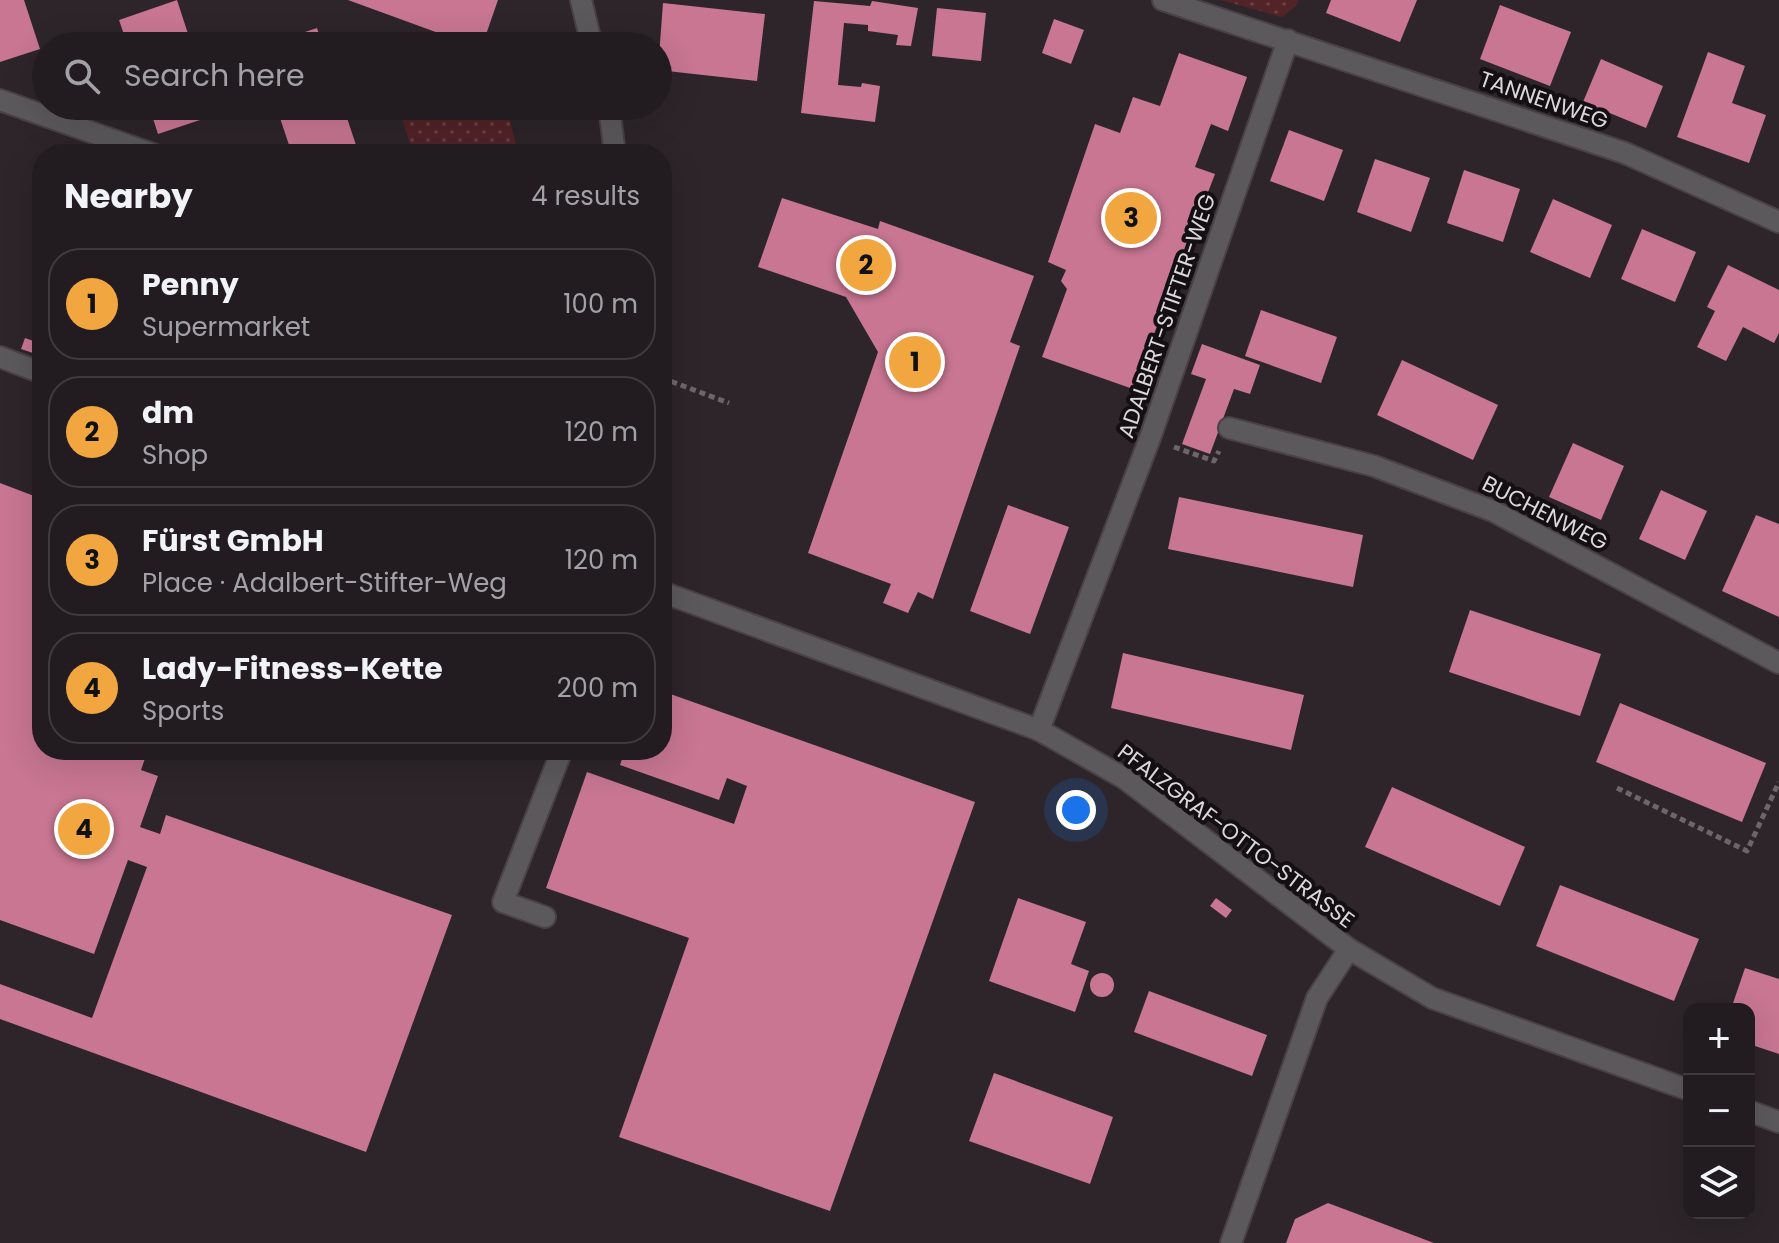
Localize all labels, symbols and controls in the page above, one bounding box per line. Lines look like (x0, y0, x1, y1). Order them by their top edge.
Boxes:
search box (32, 32, 672, 120)
icon: search (60, 54, 104, 98)
text: Search here (124, 54, 305, 97)
street label: TANNENWEG (1475, 63, 1613, 137)
text: Nearby (64, 172, 193, 220)
text: 4 results (531, 178, 640, 214)
pin: 3 (1105, 188, 1157, 248)
street label: ADALBERT-STIFTER-WEG (1111, 190, 1223, 442)
pin: 2 (840, 235, 892, 295)
text: Penny (142, 263, 239, 306)
text: 1 (87, 286, 97, 322)
text: 100 m (563, 286, 638, 322)
text: Supermarket (142, 309, 310, 345)
pin: 1 (889, 332, 941, 392)
text: dm (142, 391, 194, 434)
text: 2 (85, 414, 99, 450)
text: 120 m (565, 414, 638, 450)
text: Shop (142, 437, 208, 473)
street label: BUCHENWEG (1477, 468, 1613, 558)
text: Fürst GmbH (142, 519, 324, 562)
text: 3 (84, 542, 100, 578)
text: 120 m (565, 542, 638, 578)
text: Place · Adalbert-Stifter-Weg (142, 565, 507, 601)
text: Lady-Fitness-Kette (142, 647, 443, 690)
text: 4 (83, 670, 101, 706)
text: 200 m (557, 670, 638, 706)
text: Sports (142, 693, 224, 729)
street label: PFALZGRAF-OTTO-STRASSE (1111, 737, 1361, 935)
your location (1056, 790, 1096, 830)
pin: 4 (58, 799, 110, 859)
map controls (1683, 1003, 1755, 1219)
button: + (1683, 1003, 1755, 1075)
button: − (1683, 1075, 1755, 1147)
button: layers (1683, 1147, 1755, 1219)

